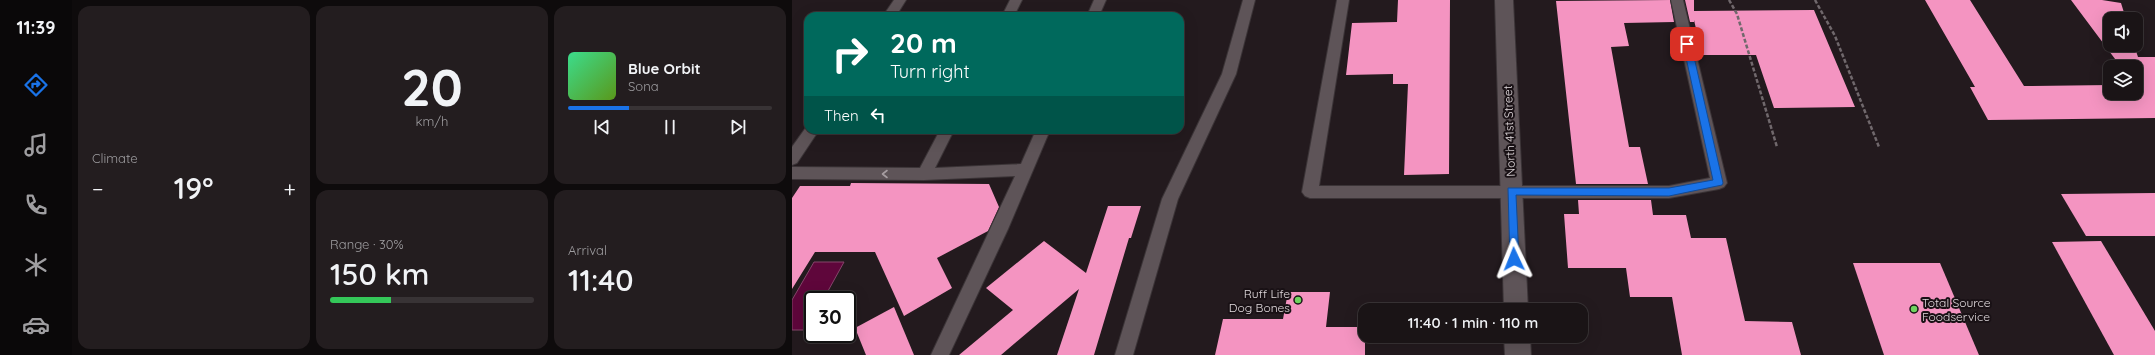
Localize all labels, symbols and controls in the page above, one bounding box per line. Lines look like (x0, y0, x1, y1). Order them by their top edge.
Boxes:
map controls (2103, 12, 2143, 100)
button: sound (2103, 12, 2143, 52)
text: 11:39 (17, 16, 55, 39)
text: 20 m (890, 25, 957, 60)
pin (1670, 27, 1704, 61)
icon: right (824, 28, 876, 80)
icon: arrive (1676, 33, 1698, 55)
text: 20 (401, 54, 463, 119)
text: Blue Orbit (628, 59, 701, 78)
text: Turn right (890, 60, 970, 83)
button: layers (2103, 60, 2143, 100)
icon: directions (22, 71, 50, 99)
text: Sona (628, 78, 659, 94)
street label: North 41st Street (1500, 85, 1518, 177)
icon: left (867, 104, 889, 126)
text: Then (824, 106, 859, 125)
text: km/h (416, 113, 448, 129)
icon: previous (591, 116, 613, 138)
icon: pause (659, 116, 681, 138)
icon: next (727, 116, 749, 138)
icon: music (22, 131, 50, 159)
text: Climate (92, 150, 138, 166)
text: 19° (174, 169, 213, 207)
one-way arrow (882, 170, 888, 178)
text: − (92, 175, 103, 203)
text: + (284, 175, 296, 203)
icon: phone (22, 191, 50, 219)
text: Range · 30% (330, 236, 404, 252)
position arrow (1493, 238, 1535, 280)
text: Arrival (568, 242, 607, 258)
icon: climate (22, 251, 50, 279)
text: 150 km (330, 255, 429, 293)
text: 11:40 (568, 261, 634, 299)
place label: Ruff Life Dog Bones (1229, 286, 1290, 315)
speed limit sign: 30 (804, 291, 856, 343)
marker: Ruff Life Dog Bones (1293, 295, 1303, 305)
place label: Total Source Foodservice (1922, 295, 1991, 324)
marker: Total Source Foodservice (1909, 304, 1919, 314)
icon: car (22, 311, 50, 339)
text: 11:40 · 1 min · 110 m (1408, 313, 1538, 332)

